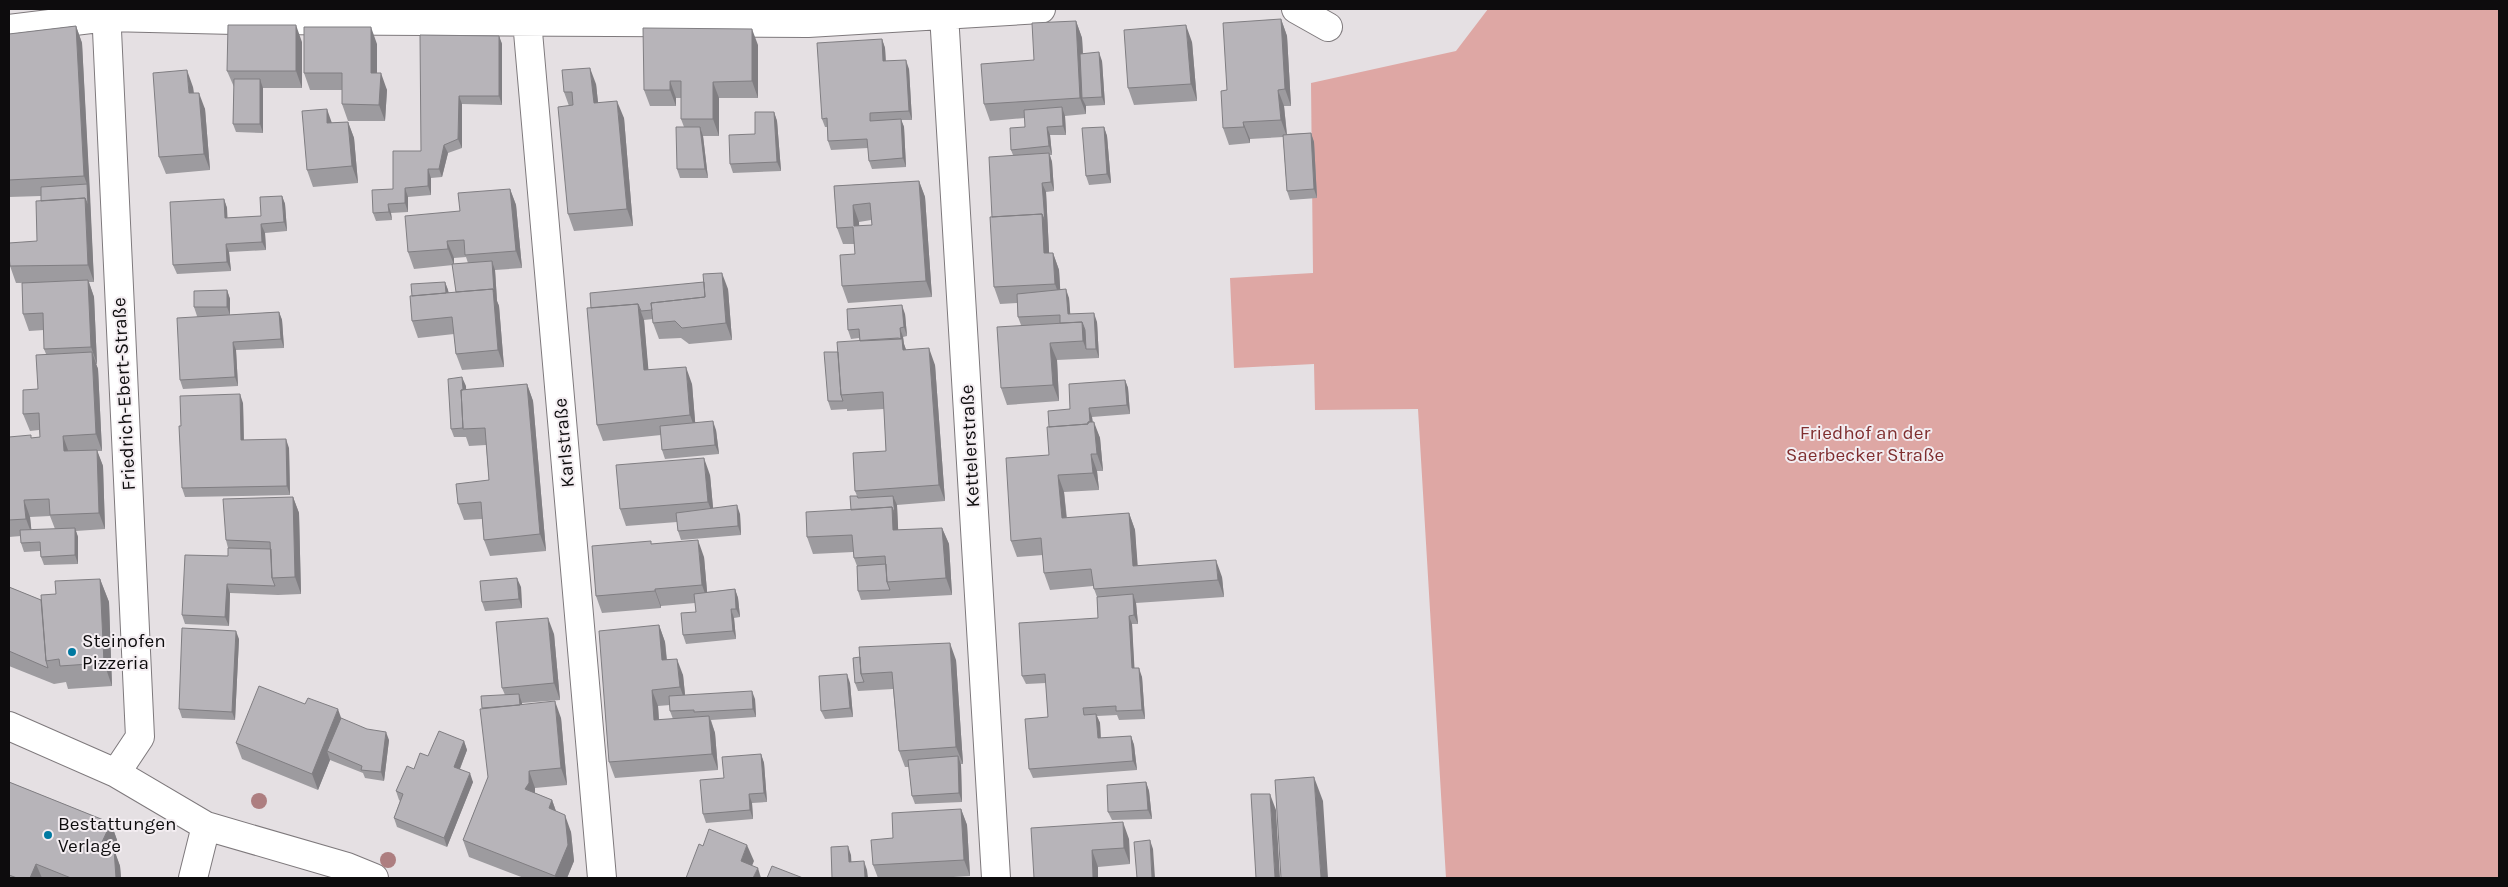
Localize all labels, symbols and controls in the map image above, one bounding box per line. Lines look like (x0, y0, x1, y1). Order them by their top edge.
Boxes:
street label: Friedrich-Ebert-Straße (108, 297, 140, 491)
street label: Kettelerstraße (956, 384, 984, 508)
street label: Karlstraße (549, 397, 579, 489)
park label: Friedhof an der Saerbecker Straße (1786, 422, 1944, 466)
place label: Steinofen Pizzeria (82, 630, 166, 674)
marker: Steinofen Pizzeria (66, 646, 78, 658)
place label: Bestattungen Verlage (58, 813, 176, 857)
marker: Bestattungen Verlage (42, 829, 54, 841)

